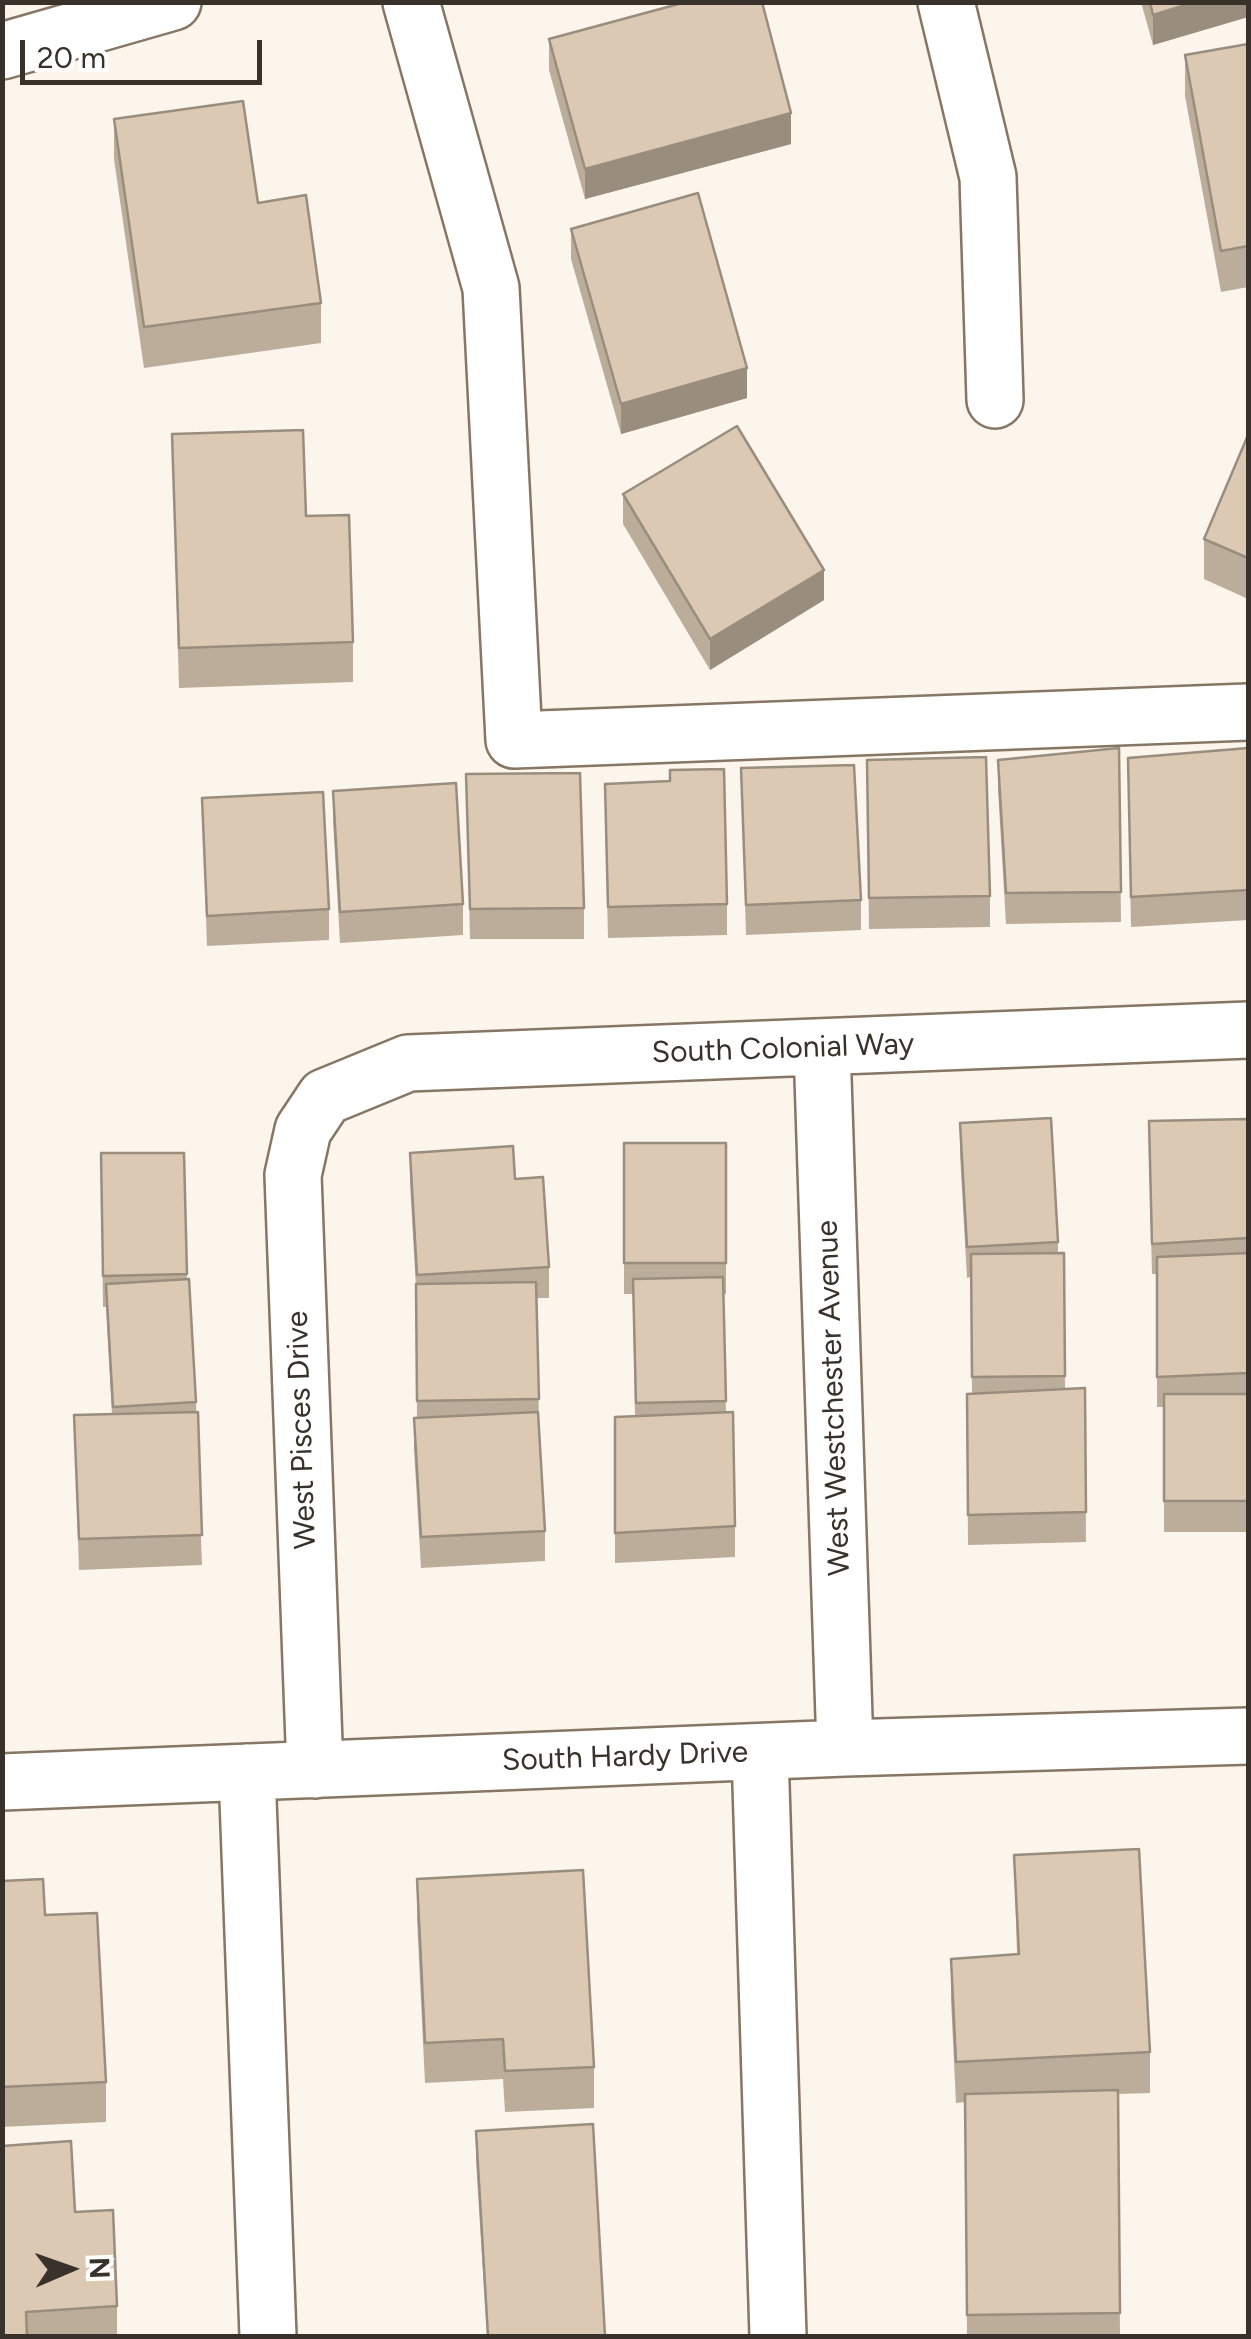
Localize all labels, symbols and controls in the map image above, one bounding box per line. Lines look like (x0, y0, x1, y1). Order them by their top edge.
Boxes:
scale bar (25, 20, 268, 82)
text: 20 m (37, 39, 106, 76)
street label: South Colonial Way (651, 1026, 915, 1072)
street label: West Westchester Avenue (810, 1220, 858, 1576)
street label: West Pisces Drive (280, 1310, 324, 1550)
street label: South Hardy Drive (501, 1735, 749, 1779)
north arrow (20, 2219, 120, 2319)
text: N (83, 2257, 117, 2279)

